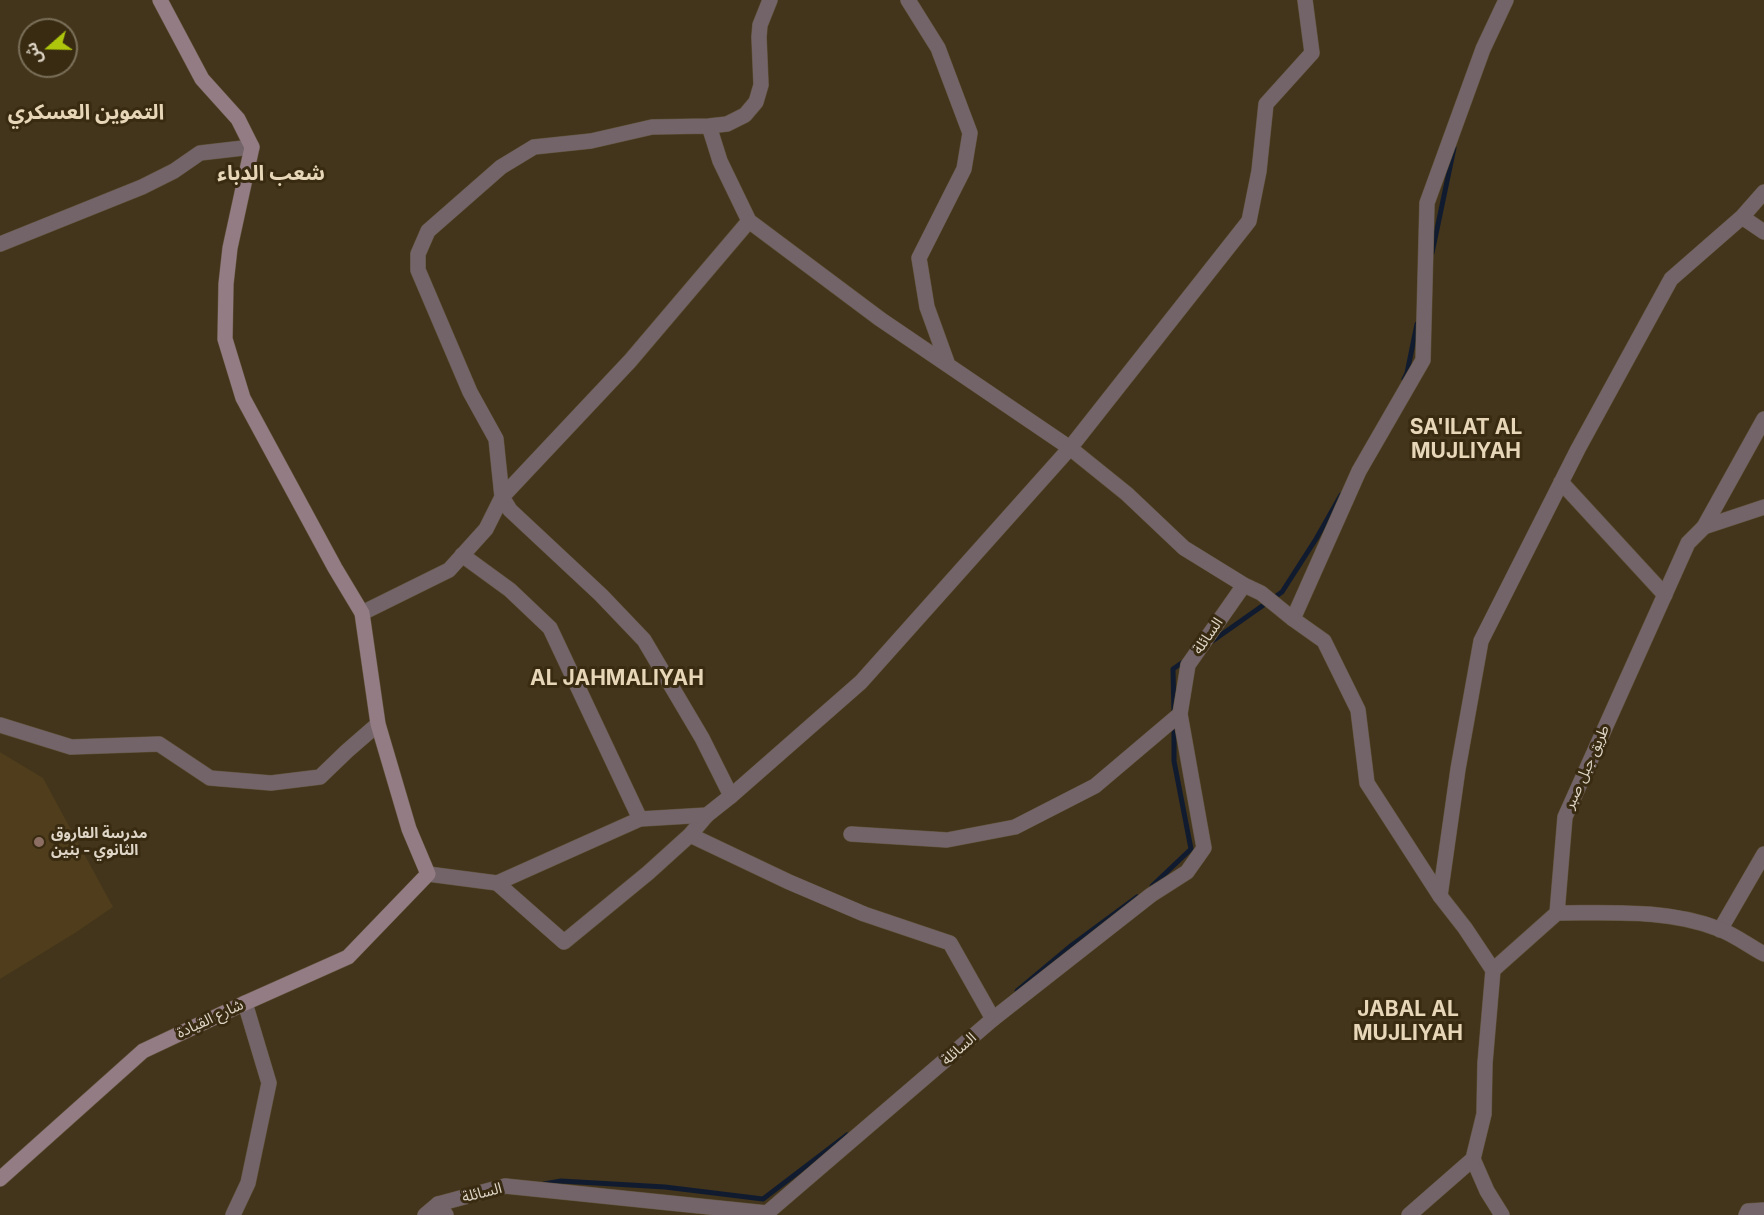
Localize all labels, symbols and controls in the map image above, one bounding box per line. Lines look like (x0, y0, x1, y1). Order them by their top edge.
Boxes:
north arrow (18, 18, 78, 78)
text: ش (20, 40, 46, 67)
district label: التموين العسكري (8, 100, 164, 126)
district label: شعب الدباء (217, 161, 325, 187)
district label: SA'ILAT AL MUJLIYAH (1402, 415, 1530, 465)
street label: السائلة (1189, 614, 1227, 658)
district label: AL JAHMALIYAH (520, 666, 714, 692)
street label: طريق جبل صبر (1560, 722, 1614, 812)
place label: مدرسة الفاروق الثانوي - بنين (51, 824, 147, 859)
marker: مدرسة الفاروق الثانوي - بنين (32, 835, 46, 849)
street label: شارع القيادة (174, 996, 246, 1042)
district label: JABAL AL MUJLIYAH (1347, 997, 1469, 1047)
street label: السائلة (938, 1029, 980, 1069)
street label: السائلة (460, 1179, 504, 1207)

